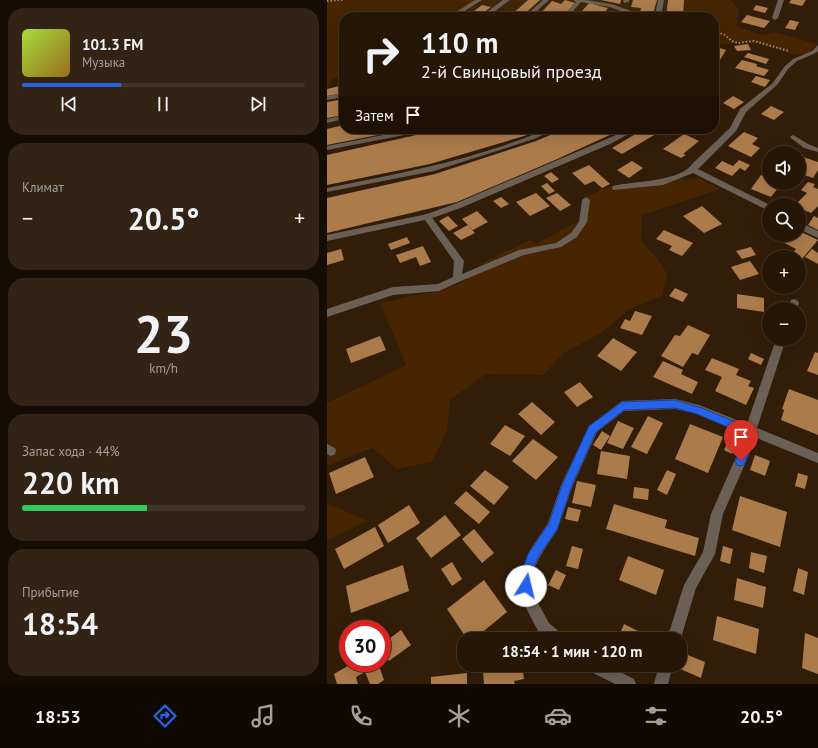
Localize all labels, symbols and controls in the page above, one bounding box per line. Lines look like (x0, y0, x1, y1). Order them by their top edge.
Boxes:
text: 110 m (421, 24, 498, 61)
icon: right (355, 28, 407, 80)
text: 101.3 FM (82, 35, 143, 54)
text: Музыка (82, 54, 125, 71)
text: 2-й Свинцовый проезд (421, 60, 602, 83)
icon: previous (58, 93, 80, 115)
icon: pause (152, 93, 174, 115)
icon: next (247, 93, 269, 115)
icon: arrive (402, 104, 424, 126)
text: Затем (355, 106, 394, 125)
map controls (762, 146, 806, 346)
button: sound (762, 146, 806, 190)
text: Климат (22, 179, 64, 196)
button: search (762, 198, 806, 242)
text: 20.5° (128, 199, 199, 238)
text: − (22, 204, 33, 232)
text: + (294, 204, 305, 232)
button: + (762, 250, 806, 294)
text: 23 (134, 300, 193, 367)
button: − (762, 302, 806, 346)
text: km/h (149, 360, 178, 377)
pin (724, 420, 758, 461)
icon: arrive (730, 426, 752, 448)
text: Запас хода · 44% (22, 443, 120, 460)
text: 220 km (22, 463, 120, 502)
position arrow (505, 565, 547, 607)
text: Прибытие (22, 584, 79, 601)
text: 18:54 (22, 604, 98, 643)
speed limit sign: 30 (339, 620, 391, 672)
text: 18:54 · 1 мин · 120 m (502, 642, 642, 661)
icon: directions (151, 702, 179, 730)
icon: music (249, 702, 277, 730)
icon: phone (347, 702, 375, 730)
icon: climate (445, 702, 473, 730)
icon: car (544, 702, 572, 730)
icon: filters (642, 702, 670, 730)
text: 18:53 (35, 705, 81, 728)
text: 20.5° (740, 705, 783, 728)

